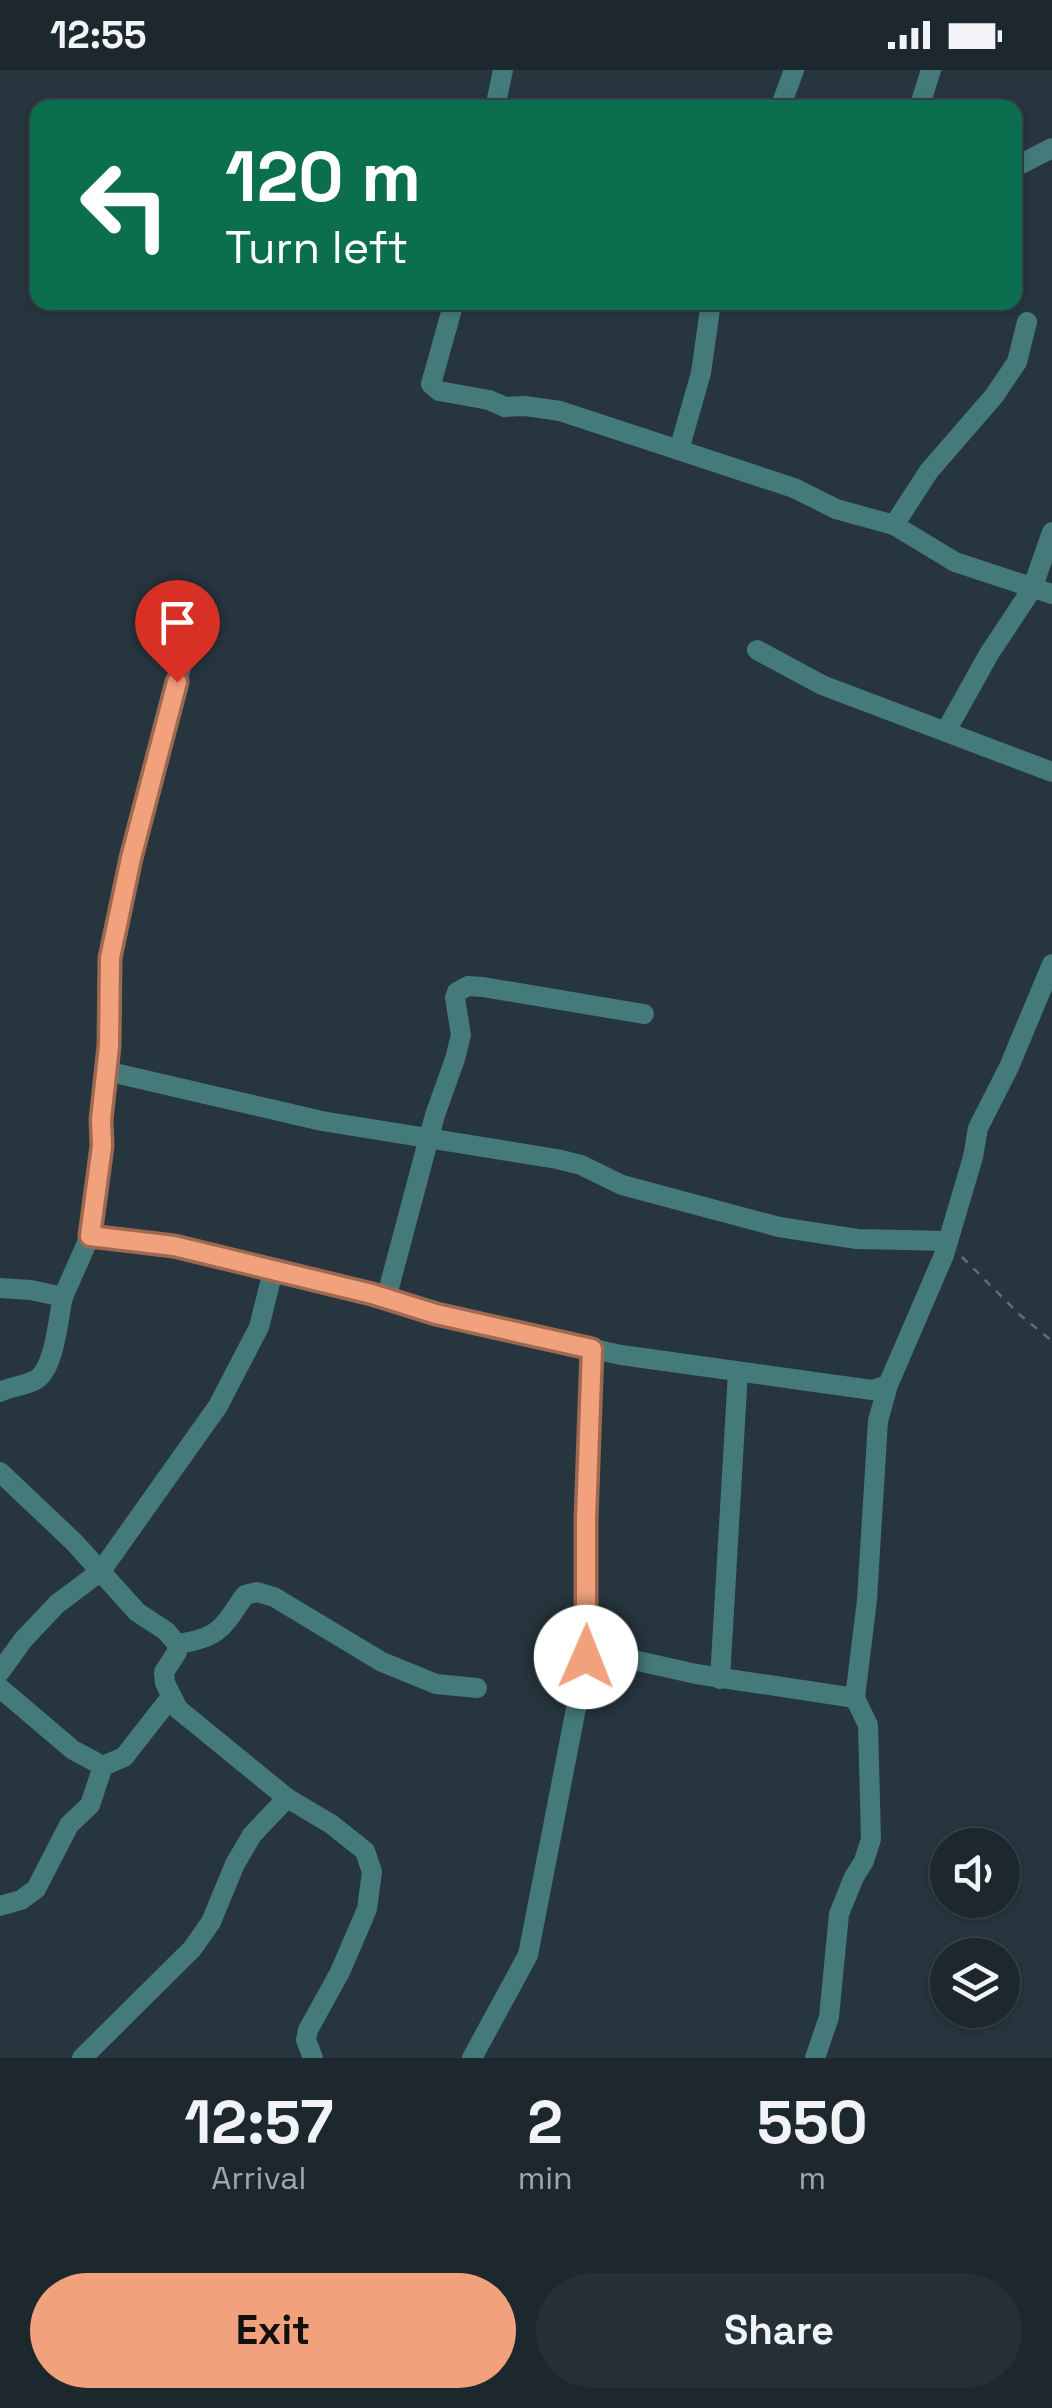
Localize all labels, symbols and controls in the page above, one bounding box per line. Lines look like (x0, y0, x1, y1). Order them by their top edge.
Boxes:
text: 12:55 (50, 11, 147, 59)
text: 120 m (225, 132, 421, 221)
icon: left (60, 140, 190, 270)
text: Turn left (225, 219, 408, 276)
pin (135, 580, 220, 683)
icon: arrive (150, 595, 205, 650)
position arrow (534, 1605, 638, 1709)
map controls (930, 1828, 1020, 2028)
button: sound (930, 1828, 1020, 1918)
button: layers (930, 1938, 1020, 2028)
text: 12:57 (184, 2084, 333, 2161)
text: 2 (527, 2084, 563, 2161)
text: 550 (757, 2084, 868, 2161)
text: Arrival (211, 2158, 306, 2198)
text: min (518, 2158, 573, 2198)
text: m (799, 2158, 826, 2198)
button: Exit (30, 2273, 516, 2388)
button: Share (536, 2273, 1022, 2388)

